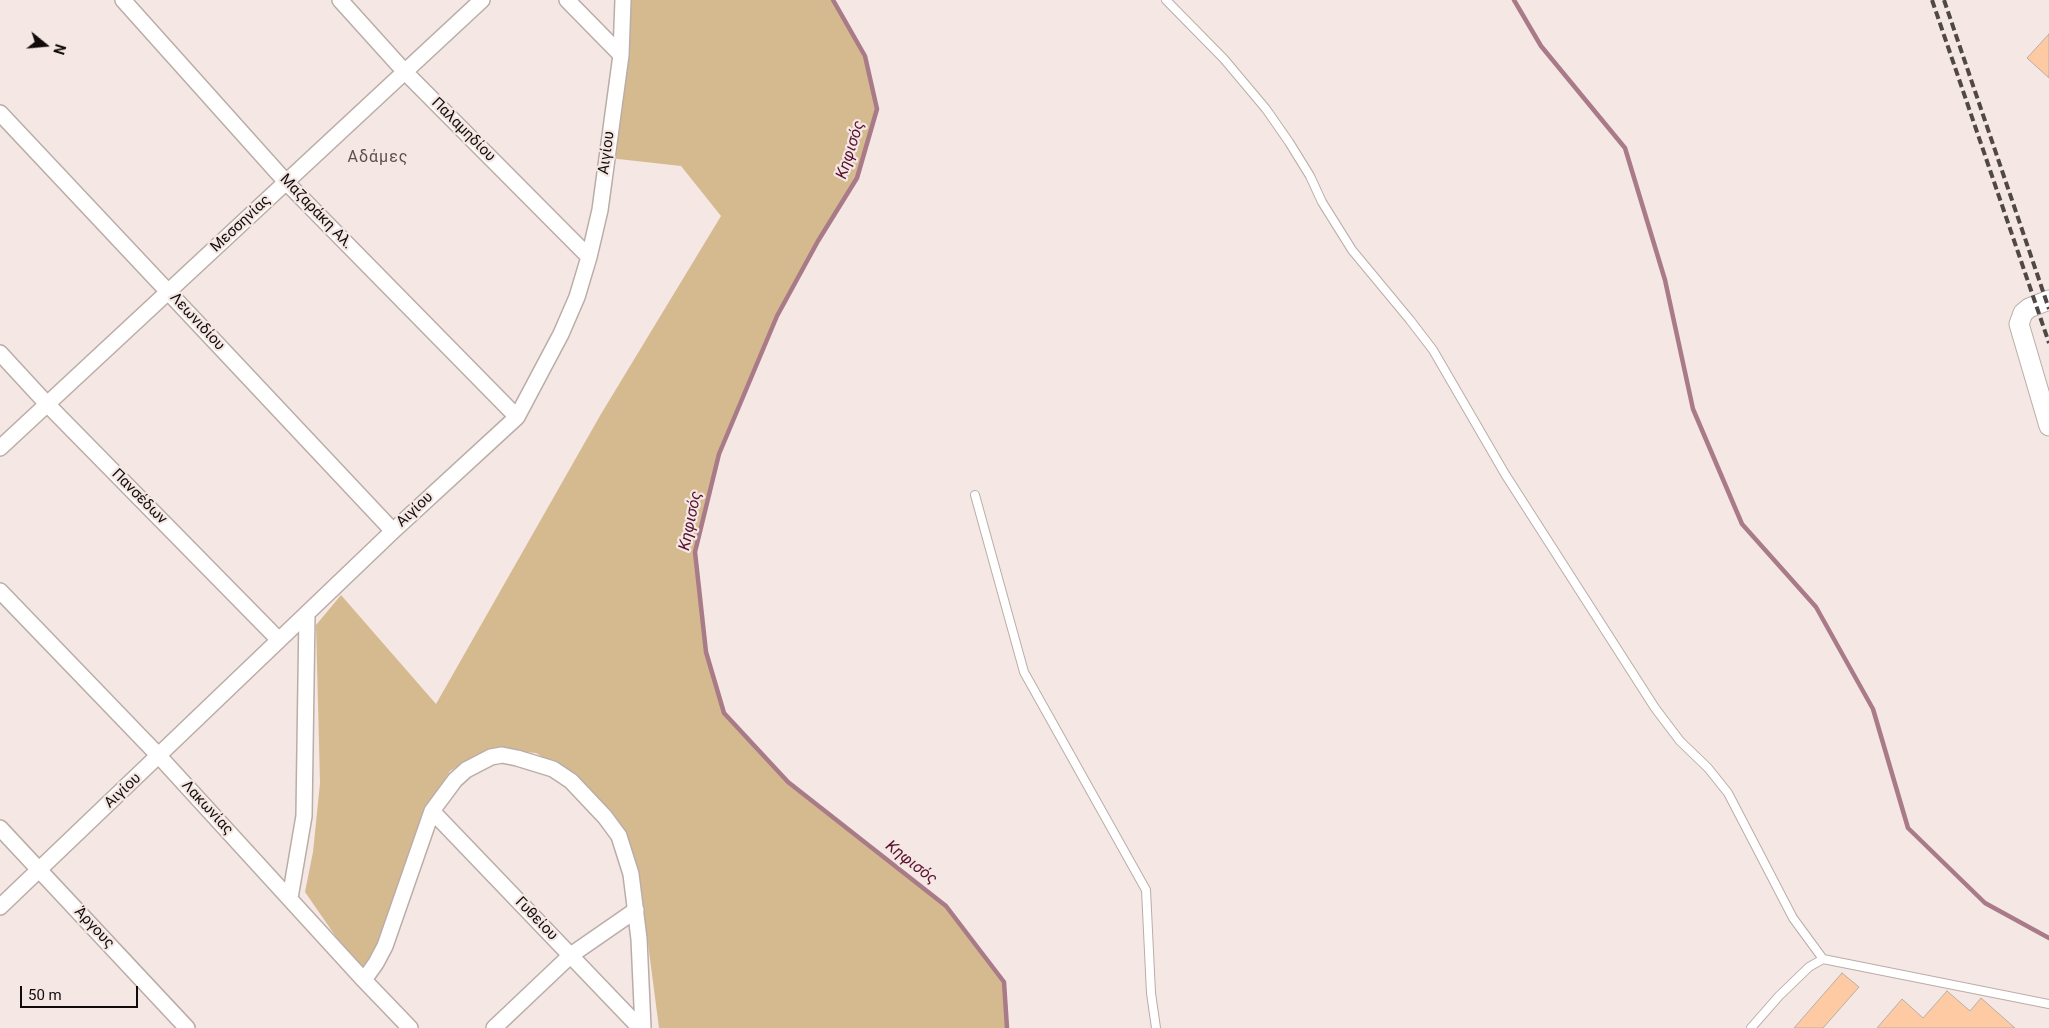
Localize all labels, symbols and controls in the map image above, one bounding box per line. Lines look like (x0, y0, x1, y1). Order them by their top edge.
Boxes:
north arrow (20, 20, 70, 70)
text: N (50, 42, 68, 56)
street label: Παλαμηδίου (427, 94, 499, 166)
water label: Κηφισός (833, 118, 869, 182)
street label: Αιγίου (595, 130, 619, 176)
district label: Αδάμες (347, 148, 409, 168)
street label: Μαζαράκη Αλ. (276, 171, 356, 253)
street label: Μεσσηνίας (207, 192, 275, 256)
street label: Λεωνιδίου (166, 289, 228, 355)
street label: Πανσέδων (108, 466, 170, 528)
street label: Αιγίου (393, 489, 437, 531)
water label: Κηφισός (675, 490, 707, 552)
street label: Αιγίου (101, 770, 145, 812)
street label: Λακωνίας (177, 777, 237, 839)
water label: Κηφισός (881, 837, 941, 889)
street label: Γυθείου (511, 894, 561, 944)
street label: Άργους (70, 903, 118, 953)
scale bar (22, 976, 140, 1008)
text: 50 m (28, 986, 62, 1004)

